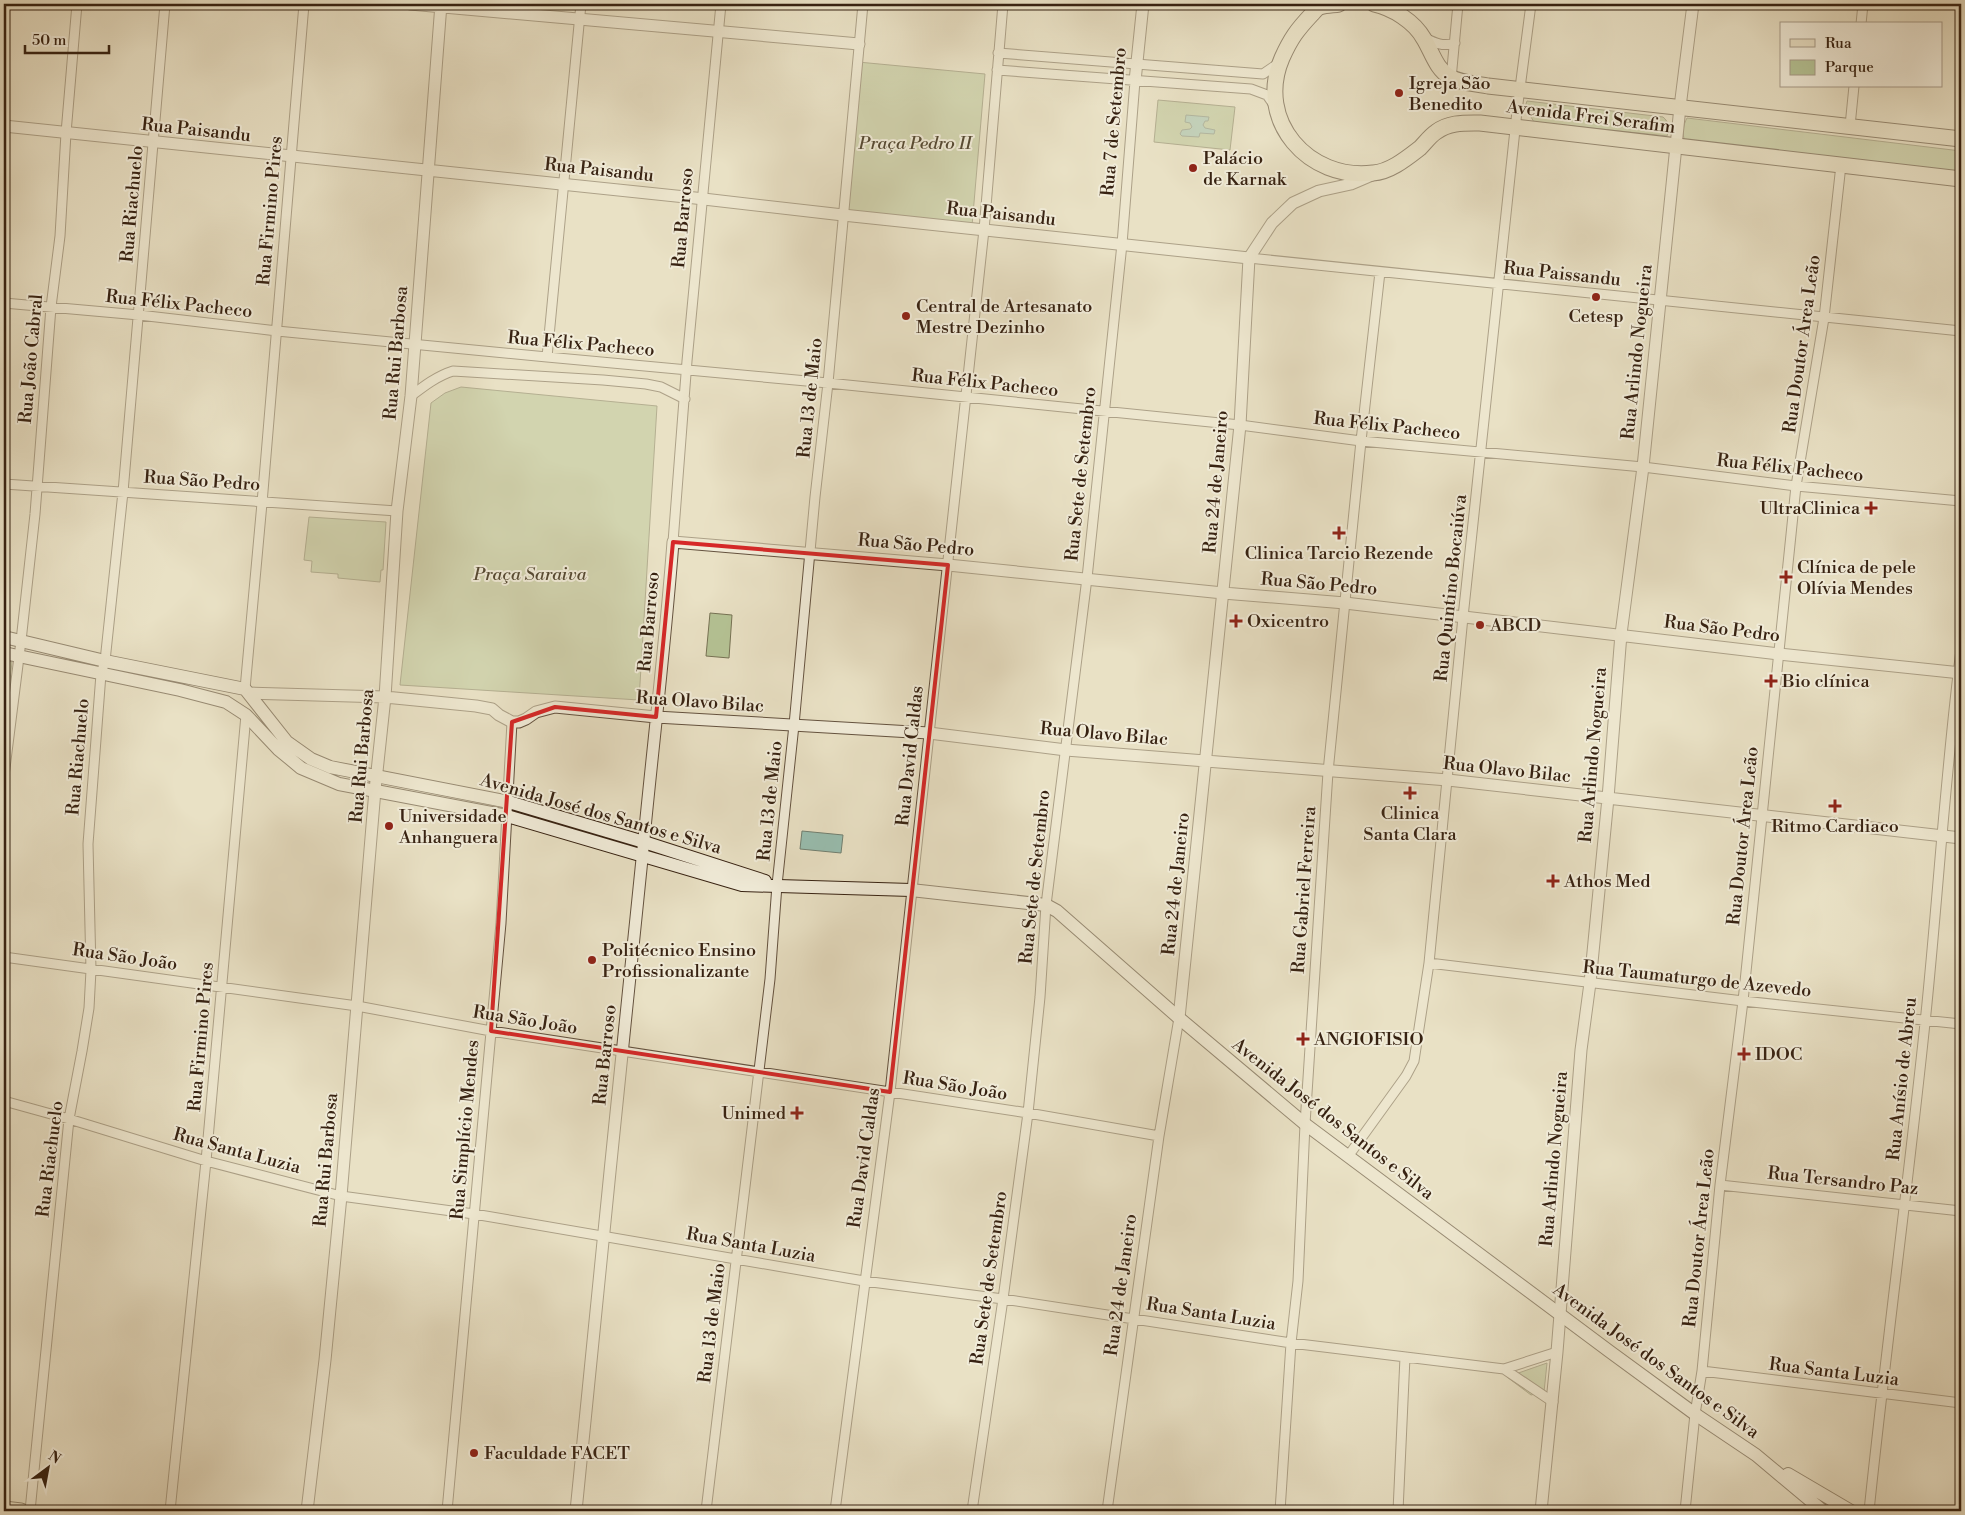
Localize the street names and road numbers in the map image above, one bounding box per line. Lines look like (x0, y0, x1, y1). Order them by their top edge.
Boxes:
street label: Rua 7 de Setembro (1096, 46, 1132, 198)
street label: Avenida Frei Serafim (1504, 95, 1677, 139)
street label: Rua Paisandu (140, 113, 253, 147)
street label: Rua Firmino Pires (252, 135, 288, 287)
street label: Rua Riachuelo (115, 144, 149, 264)
street label: Rua Paisandu (543, 153, 656, 187)
street label: Rua Barroso (667, 167, 699, 269)
street label: Rua Paisandu (945, 197, 1058, 231)
street label: Rua Doutor Área Leão (1778, 253, 1826, 435)
street label: Rua Paissandu (1502, 256, 1623, 292)
street label: Rua Arlindo Nogueira (1616, 262, 1658, 441)
street label: Rua Rui Barbosa (379, 284, 413, 421)
street label: Rua Félix Pacheco (104, 285, 254, 323)
street label: Rua João Cabral (14, 293, 48, 425)
street label: Rua Félix Pacheco (506, 326, 656, 362)
street label: Rua 13 de Maio (792, 337, 828, 459)
street label: Rua Félix Pacheco (910, 364, 1060, 402)
street label: Rua Sete de Setembro (1060, 386, 1102, 562)
street label: Rua Félix Pacheco (1312, 407, 1462, 445)
street label: Rua 24 de Janeiro (1198, 410, 1234, 554)
street label: Rua Félix Pacheco (1715, 449, 1865, 487)
street label: Rua São Pedro (143, 465, 261, 497)
street label: Rua Quintino Bocaiúva (1430, 492, 1472, 683)
street label: Rua São Pedro (857, 528, 975, 562)
street label: Rua São Pedro (1260, 567, 1378, 601)
street label: Rua Barroso (633, 571, 665, 673)
street label: Rua São Pedro (1663, 610, 1781, 648)
street label: Rua Arlindo Nogueira (1574, 665, 1612, 844)
street label: Rua David Caldas (891, 684, 929, 827)
street label: Rua Olavo Bilac (635, 686, 765, 718)
street label: Rua Rui Barbosa (345, 687, 379, 824)
street label: Rua Riachuelo (61, 697, 95, 817)
street label: Rua Olavo Bilac (1039, 717, 1169, 751)
street label: Rua 13 de Maio (752, 740, 788, 862)
street label: Rua Doutor Área Leão (1722, 745, 1764, 927)
street label: Rua Olavo Bilac (1442, 752, 1572, 788)
street label: Avenida José dos Santos e Silva (477, 768, 725, 860)
street label: Rua Sete de Setembro (1014, 789, 1056, 965)
street label: Rua Gabriel Ferreira (1287, 805, 1321, 974)
street label: Rua 24 de Janeiro (1157, 811, 1195, 957)
street label: Rua São João (71, 938, 179, 976)
street label: Rua Taumaturgo de Azevedo (1581, 956, 1813, 1002)
street label: Rua Firmino Pires (183, 961, 219, 1113)
street label: Rua Anísio de Abreu (1882, 995, 1922, 1162)
street label: Rua São João (471, 1000, 579, 1040)
street label: Rua Barroso (588, 1004, 622, 1106)
street label: Avenida José dos Santos e Silva (1227, 1032, 1439, 1206)
street label: Rua Simplício Mendes (446, 1039, 484, 1221)
street label: Rua São João (901, 1066, 1009, 1106)
street label: Rua Arlindo Nogueira (1535, 1069, 1573, 1248)
street label: Rua David Caldas (843, 1086, 885, 1230)
street label: Rua Rui Barbosa (309, 1091, 343, 1228)
street label: Rua Riachuelo (31, 1099, 69, 1219)
street label: Rua Santa Luzia (171, 1123, 304, 1179)
street label: Rua Doutor Área Leão (1678, 1147, 1720, 1329)
street label: Rua Tersandro Paz (1766, 1162, 1920, 1200)
street label: Rua Sete de Setembro (965, 1190, 1013, 1366)
street label: Rua 24 de Janeiro (1100, 1212, 1142, 1358)
street label: Rua Santa Luzia (684, 1222, 818, 1268)
street label: Rua 13 de Maio (693, 1262, 731, 1384)
street label: Avenida José dos Santos e Silva (1547, 1278, 1765, 1444)
street label: Rua Santa Luzia (1144, 1292, 1278, 1336)
street label: Rua Santa Luzia (1768, 1353, 1901, 1392)

